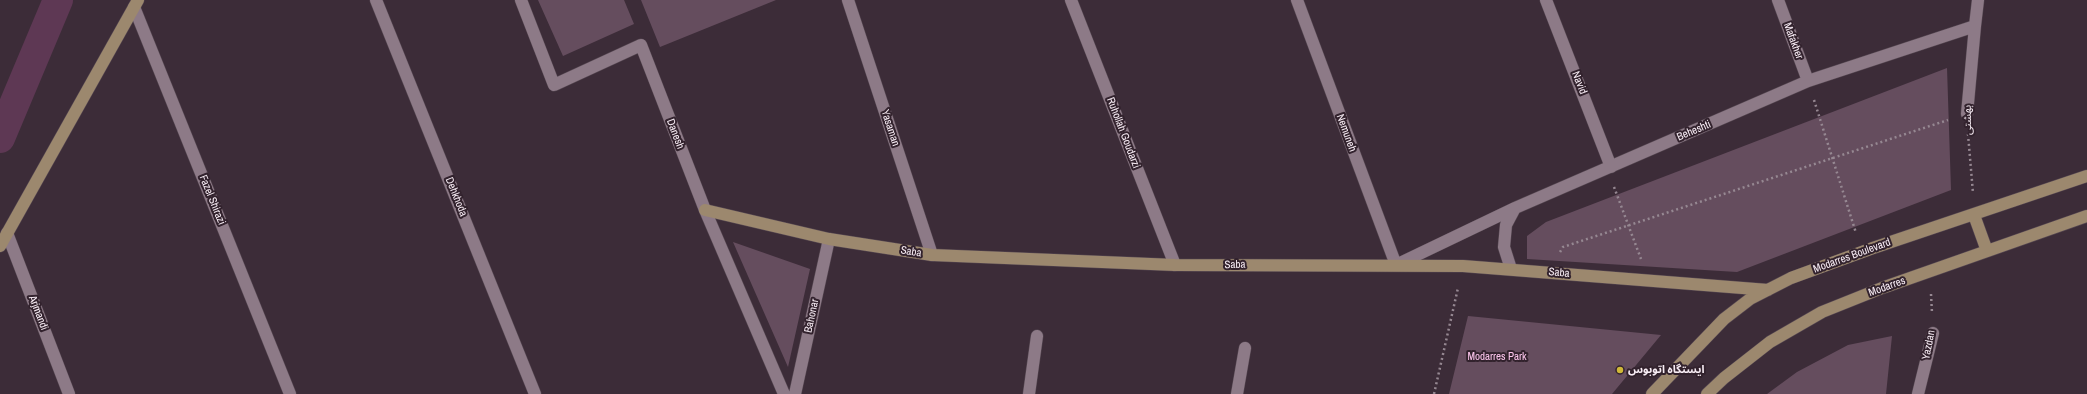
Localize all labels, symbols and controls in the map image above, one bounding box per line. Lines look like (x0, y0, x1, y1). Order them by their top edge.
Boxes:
street label: Mafakher (1780, 21, 1806, 61)
street label: Navid (1569, 70, 1589, 96)
street label: Ruhollah Goudarzi (1103, 96, 1143, 170)
street label: بهشتی (1961, 105, 1975, 135)
street label: Yasaman (878, 108, 902, 148)
street label: Nemuneh (1333, 112, 1359, 154)
street label: Danesh (663, 117, 687, 151)
street label: Beheshti (1675, 118, 1713, 144)
street label: Fazel Shirazi (196, 173, 228, 227)
street label: Dehkhoda (442, 175, 470, 219)
street label: Modarres Boulevard (1812, 236, 1892, 276)
street label: Saba (900, 244, 922, 260)
street label: Saba (1224, 258, 1246, 272)
street label: Saba (1548, 266, 1570, 280)
street label: Modarres (1867, 274, 1907, 300)
street label: Arjmandi (25, 294, 51, 332)
street label: Bahonar (802, 298, 822, 334)
street label: Yazdan (1920, 329, 1938, 361)
park label: Modarres Park (1467, 350, 1527, 364)
place label: ایستگاه اتوبوس (1628, 363, 1704, 377)
marker: ایستگاه اتوبوس (1615, 365, 1625, 375)

